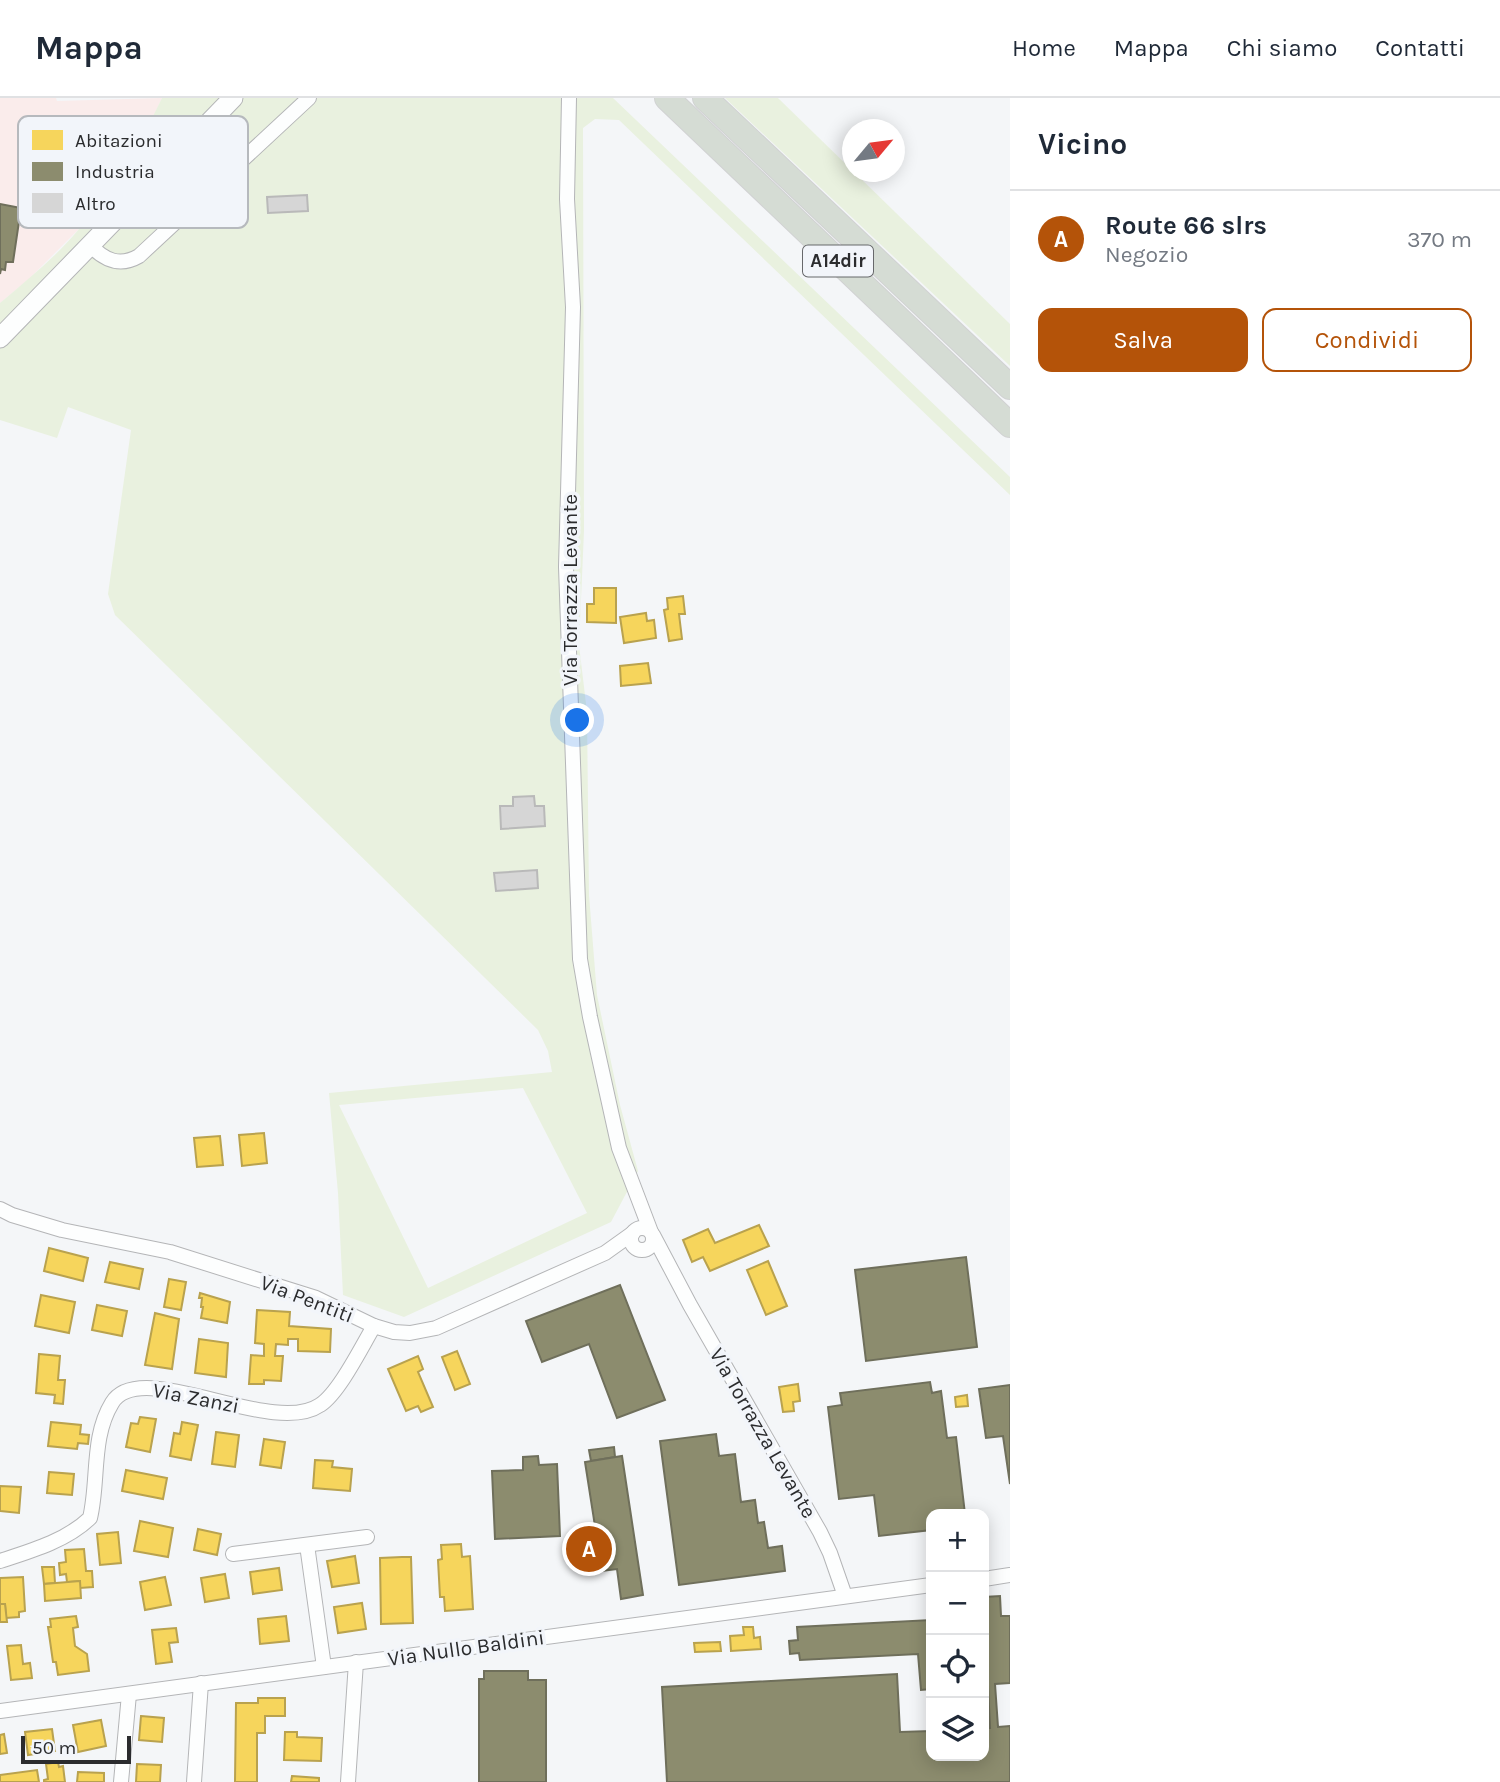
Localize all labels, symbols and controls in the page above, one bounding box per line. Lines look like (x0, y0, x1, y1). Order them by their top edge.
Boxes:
text: Mappa (35, 29, 143, 67)
text: Home (1012, 34, 1076, 62)
text: Mappa (1114, 34, 1189, 62)
text: Chi siamo (1227, 34, 1337, 62)
text: Contatti (1375, 34, 1465, 62)
legend (18, 116, 248, 228)
north arrow (842, 119, 905, 182)
text: Vicino (1038, 126, 1127, 162)
text: Abitazioni (75, 130, 163, 152)
text: Industria (75, 161, 155, 183)
text: Altro (75, 193, 116, 215)
text: Route 66 slrs (1105, 210, 1267, 241)
text: A (1054, 226, 1068, 253)
text: 370 m (1407, 226, 1472, 253)
text: Negozio (1105, 241, 1188, 268)
road number: A14dir (803, 246, 873, 276)
button: Salva (1038, 308, 1248, 372)
button: Condividi (1262, 308, 1472, 372)
street label: Via Torrazza Levante (558, 494, 582, 686)
your location (560, 703, 594, 737)
street label: Via Pentiti (257, 1270, 357, 1328)
street label: Via Torrazza Levante (705, 1344, 821, 1522)
street label: Via Zanzi (151, 1378, 241, 1418)
map controls (926, 1509, 989, 1761)
button: + (926, 1509, 989, 1572)
pin: A (566, 1523, 612, 1575)
button: − (926, 1572, 989, 1635)
street label: Via Nullo Baldini (386, 1625, 546, 1671)
button: locate (926, 1635, 989, 1698)
button: layers (926, 1698, 989, 1761)
scale bar (21, 1733, 131, 1765)
text: 50 m (32, 1737, 76, 1759)

